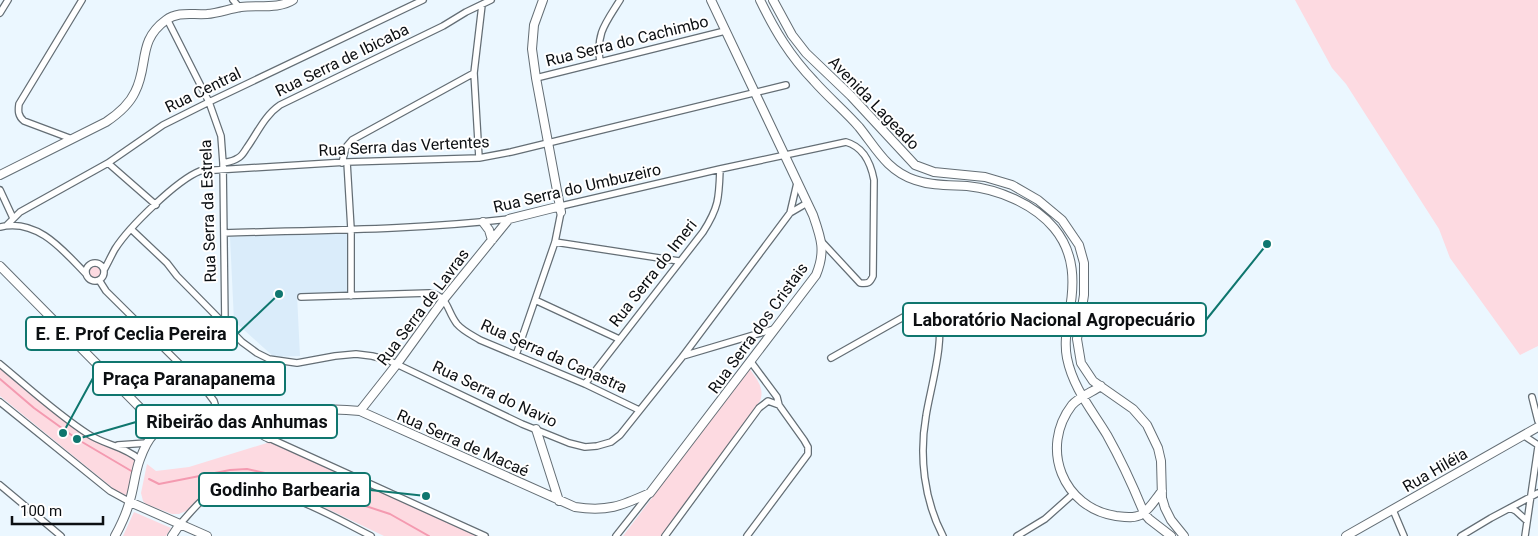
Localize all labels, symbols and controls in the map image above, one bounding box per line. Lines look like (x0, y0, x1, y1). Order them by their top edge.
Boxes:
street label: Rua Serra do Cachimbo (544, 12, 710, 70)
street label: Rua Serra de Ibicaba (272, 19, 412, 101)
street label: Avenida Lageado (825, 52, 923, 154)
street label: Rua Central (162, 63, 244, 117)
street label: Rua Serra das Vertentes (318, 132, 490, 160)
street label: Rua Serra da Estrela (196, 139, 220, 283)
street label: Rua Serra do Umbuzeiro (491, 159, 663, 217)
street label: Rua Serra do Imeri (605, 216, 701, 330)
street label: Rua Serra de Lavras (373, 245, 473, 369)
street label: Rua Serra dos Cristais (704, 259, 812, 397)
callout: Laboratório Nacional Agropecuário (903, 303, 1206, 336)
text: Laboratório Nacional Agropecuário (913, 309, 1195, 330)
street label: Rua Serra da Canastra (478, 315, 630, 397)
callout: E. E. Prof Ceclia Pereira (26, 317, 237, 350)
text: E. E. Prof Ceclia Pereira (35, 323, 227, 344)
street label: Rua Serra do Navio (430, 357, 560, 431)
callout: Praça Paranapanema (93, 362, 285, 395)
text: Praça Paranapanema (103, 368, 276, 389)
callout: Ribeirão das Anhumas (136, 405, 337, 438)
street label: Rua Serra de Macaé (394, 405, 532, 481)
text: Ribeirão das Anhumas (146, 411, 328, 432)
street label: Rua Hiléia (1399, 444, 1471, 496)
callout: Godinho Barbearia (199, 473, 370, 506)
text: Godinho Barbearia (210, 479, 361, 500)
scale bar (12, 494, 104, 526)
text: 100 m (20, 502, 62, 520)

